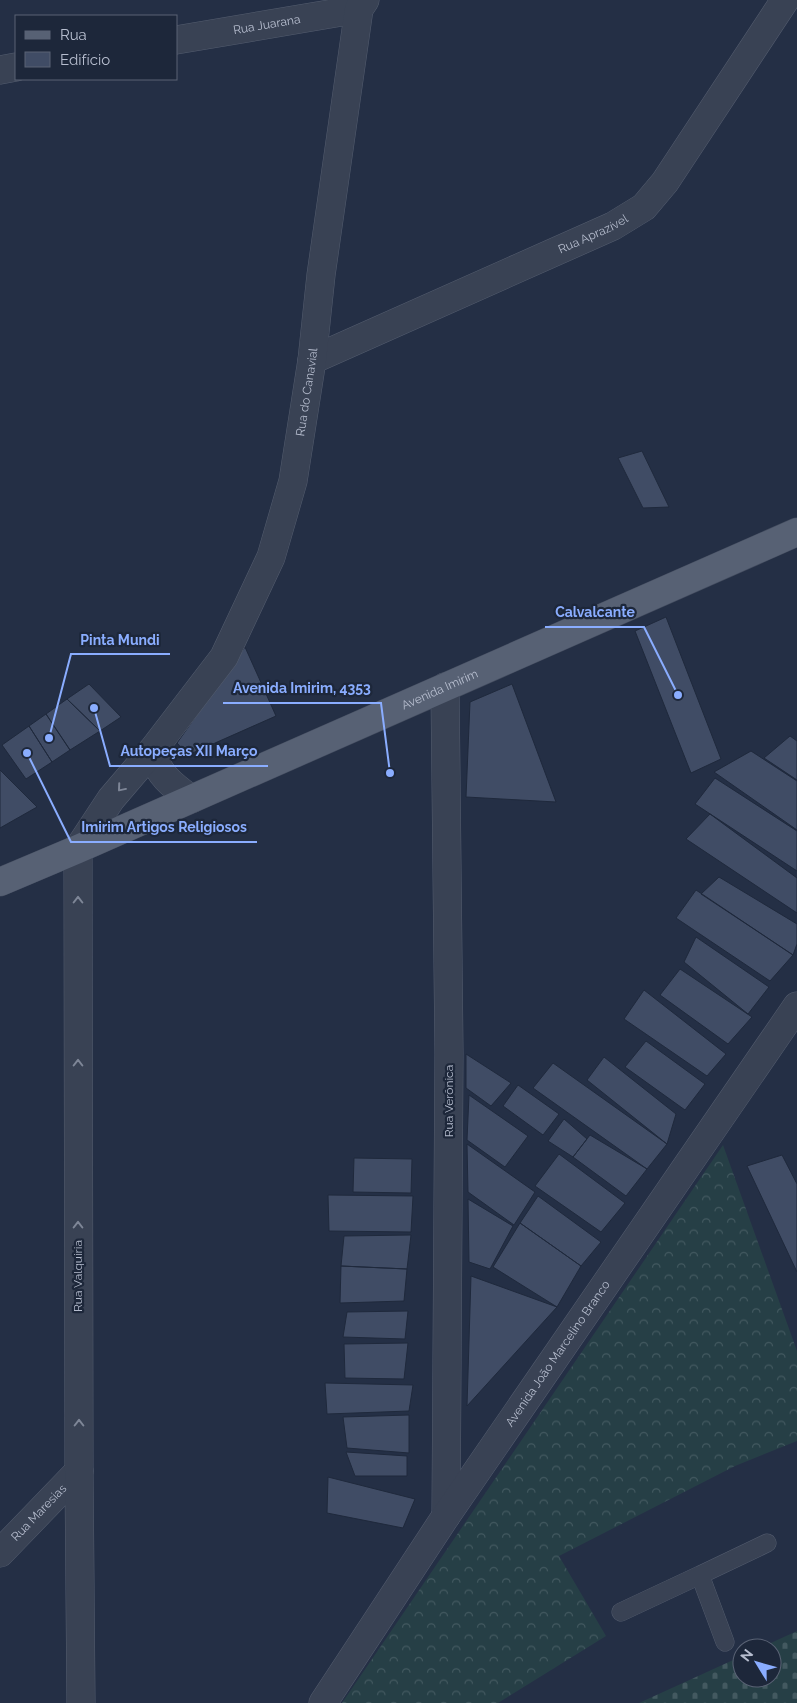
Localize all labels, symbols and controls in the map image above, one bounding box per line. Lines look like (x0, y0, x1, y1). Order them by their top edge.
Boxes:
street label: Rua Juarana (232, 12, 301, 37)
legend (15, 15, 178, 80)
text: Rua (60, 26, 87, 44)
text: Edifício (60, 51, 110, 69)
street label: Rua Aprazível (556, 211, 631, 256)
street label: Rua do Canavial (293, 347, 320, 437)
callout: Calvalcante (545, 598, 644, 627)
text: Calvalcante (555, 604, 635, 620)
callout: Pinta Mundi (71, 625, 170, 654)
text: Pinta Mundi (80, 632, 160, 648)
street label: Avenida Imirim (399, 667, 480, 713)
callout: Avenida Imirim, 4353 (223, 674, 381, 703)
text: Avenida Imirim, 4353 (233, 680, 371, 696)
callout: Autopeças XII Março (110, 737, 268, 766)
text: Autopeças XII Março (120, 743, 258, 759)
one-way arrow (118, 782, 126, 791)
callout: Imirim Artigos Religiosos (71, 813, 257, 842)
text: Imirim Artigos Religiosos (81, 819, 247, 835)
one-way arrow (73, 896, 83, 904)
one-way arrow (73, 1058, 83, 1066)
street label: Rua Verônica (442, 1065, 456, 1137)
one-way arrow (73, 1221, 83, 1228)
street label: Rua Valquiria (71, 1240, 85, 1312)
street label: Avenida João Marcelino Branco (503, 1278, 613, 1429)
one-way arrow (74, 1418, 84, 1426)
street label: Rua Maresias (8, 1481, 69, 1544)
north arrow (732, 1638, 782, 1688)
text: N (737, 1646, 756, 1664)

